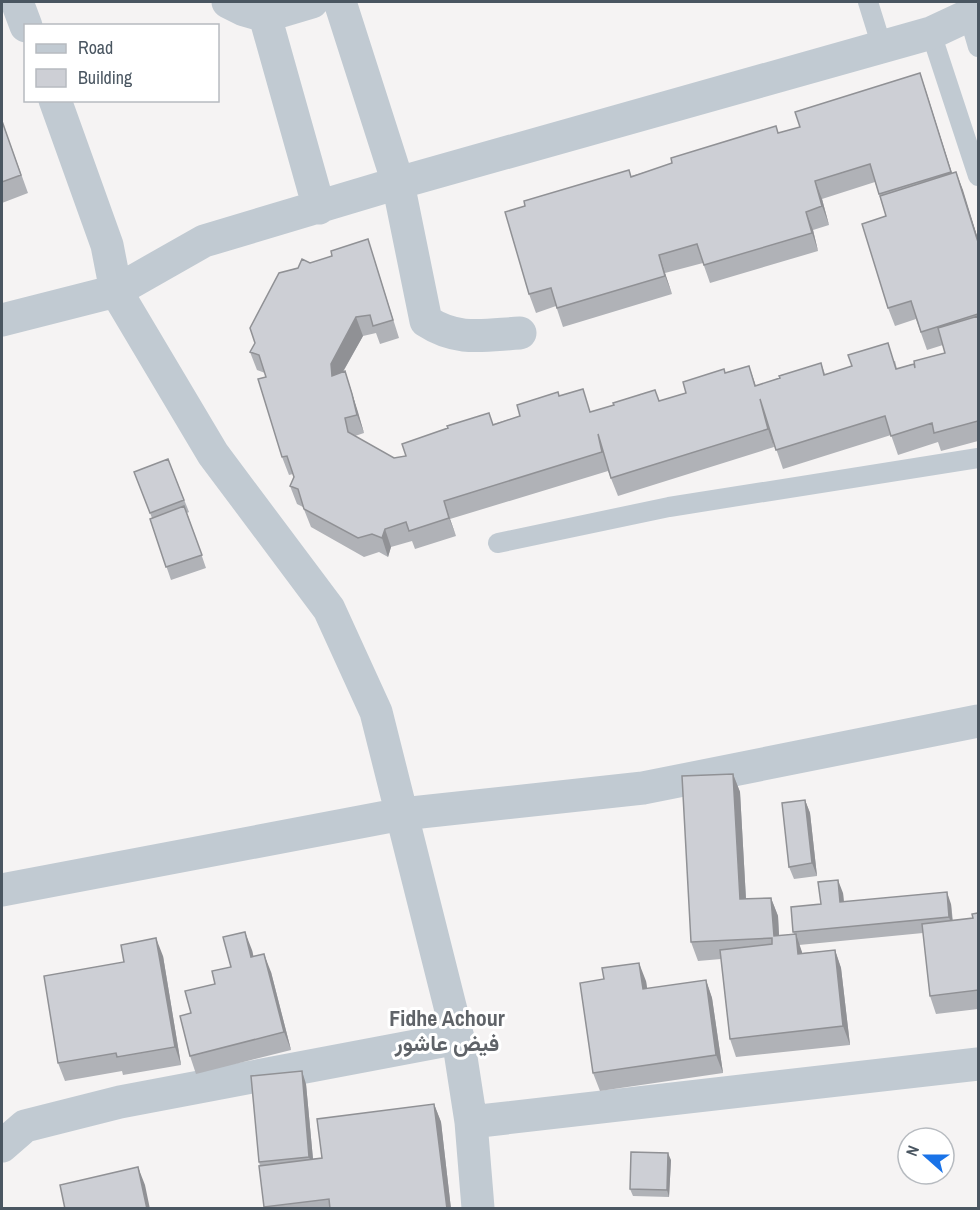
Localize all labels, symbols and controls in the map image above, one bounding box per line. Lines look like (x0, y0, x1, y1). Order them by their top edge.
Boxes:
legend (24, 24, 219, 102)
text: Road (78, 35, 113, 60)
text: Building (78, 65, 133, 90)
district label: Fidhe Achour فيض عاشور (389, 1003, 505, 1058)
north arrow (896, 1126, 956, 1186)
text: N (900, 1142, 924, 1159)

